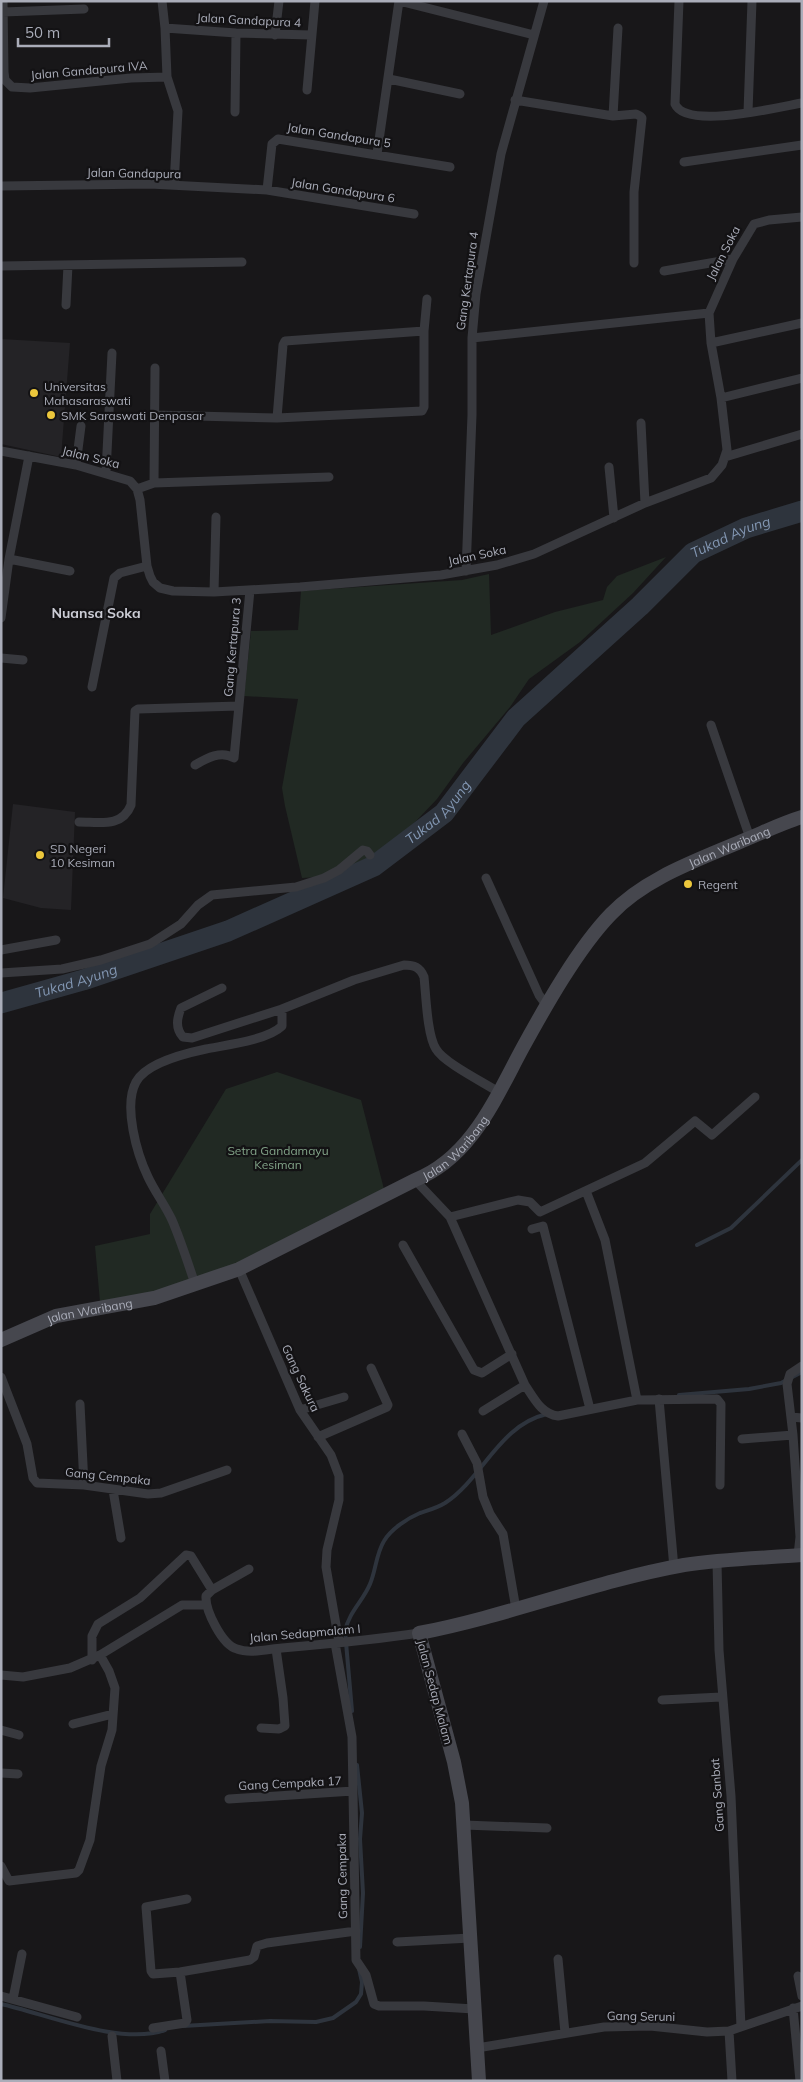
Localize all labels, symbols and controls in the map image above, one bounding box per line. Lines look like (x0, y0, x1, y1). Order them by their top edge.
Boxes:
street label: Jalan Gandapura 4 (196, 10, 302, 30)
scale bar (18, 15, 109, 47)
text: 50 m (25, 23, 60, 42)
street label: Jalan Gandapura IVA (30, 57, 148, 83)
street label: Jalan Gandapura 5 (286, 119, 392, 151)
street label: Jalan Gandapura (87, 165, 181, 181)
street label: Jalan Gandapura 6 (290, 174, 396, 206)
street label: Jalan Soka (703, 223, 743, 283)
street label: Gang Kertapura 4 (453, 231, 481, 331)
place label: Universitas Mahasaraswati (44, 379, 131, 408)
marker: Universitas Mahasaraswati (28, 387, 40, 399)
place label: SMK Saraswati Denpasar (61, 408, 204, 423)
marker: SMK Saraswati Denpasar (45, 409, 57, 421)
street label: Jalan Soka (61, 443, 121, 471)
water label: Tukad Ayung (688, 512, 773, 562)
street label: Jalan Soka (447, 542, 507, 568)
street label: Gang Kertapura 3 (220, 597, 244, 697)
district label: Nuansa Soka (51, 604, 141, 622)
water label: Tukad Ayung (402, 776, 475, 848)
street label: Jalan Waribang (686, 823, 772, 870)
place label: SD Negeri 10 Kesiman (50, 841, 115, 870)
marker: SD Negeri 10 Kesiman (34, 849, 46, 861)
place label: Regent (698, 877, 738, 892)
marker: Regent (682, 878, 694, 890)
water label: Tukad Ayung (33, 960, 120, 1002)
street label: Jalan Waribang (420, 1113, 491, 1183)
park label: Setra Gandamayu Kesiman (227, 1143, 329, 1172)
street label: Jalan Waribang (44, 1295, 134, 1327)
street label: Gang Sakura (279, 1342, 323, 1414)
street label: Gang Cempaka (64, 1464, 152, 1488)
street label: Jalan Sedapmalam I (249, 1621, 361, 1645)
street label: Jalan Sedap Malam (414, 1638, 456, 1746)
street label: Gang Sanbat (707, 1758, 727, 1832)
street label: Gang Cempaka 17 (238, 1773, 342, 1793)
street label: Gang Cempaka (334, 1833, 350, 1919)
street label: Gang Seruni (607, 2008, 676, 2024)

